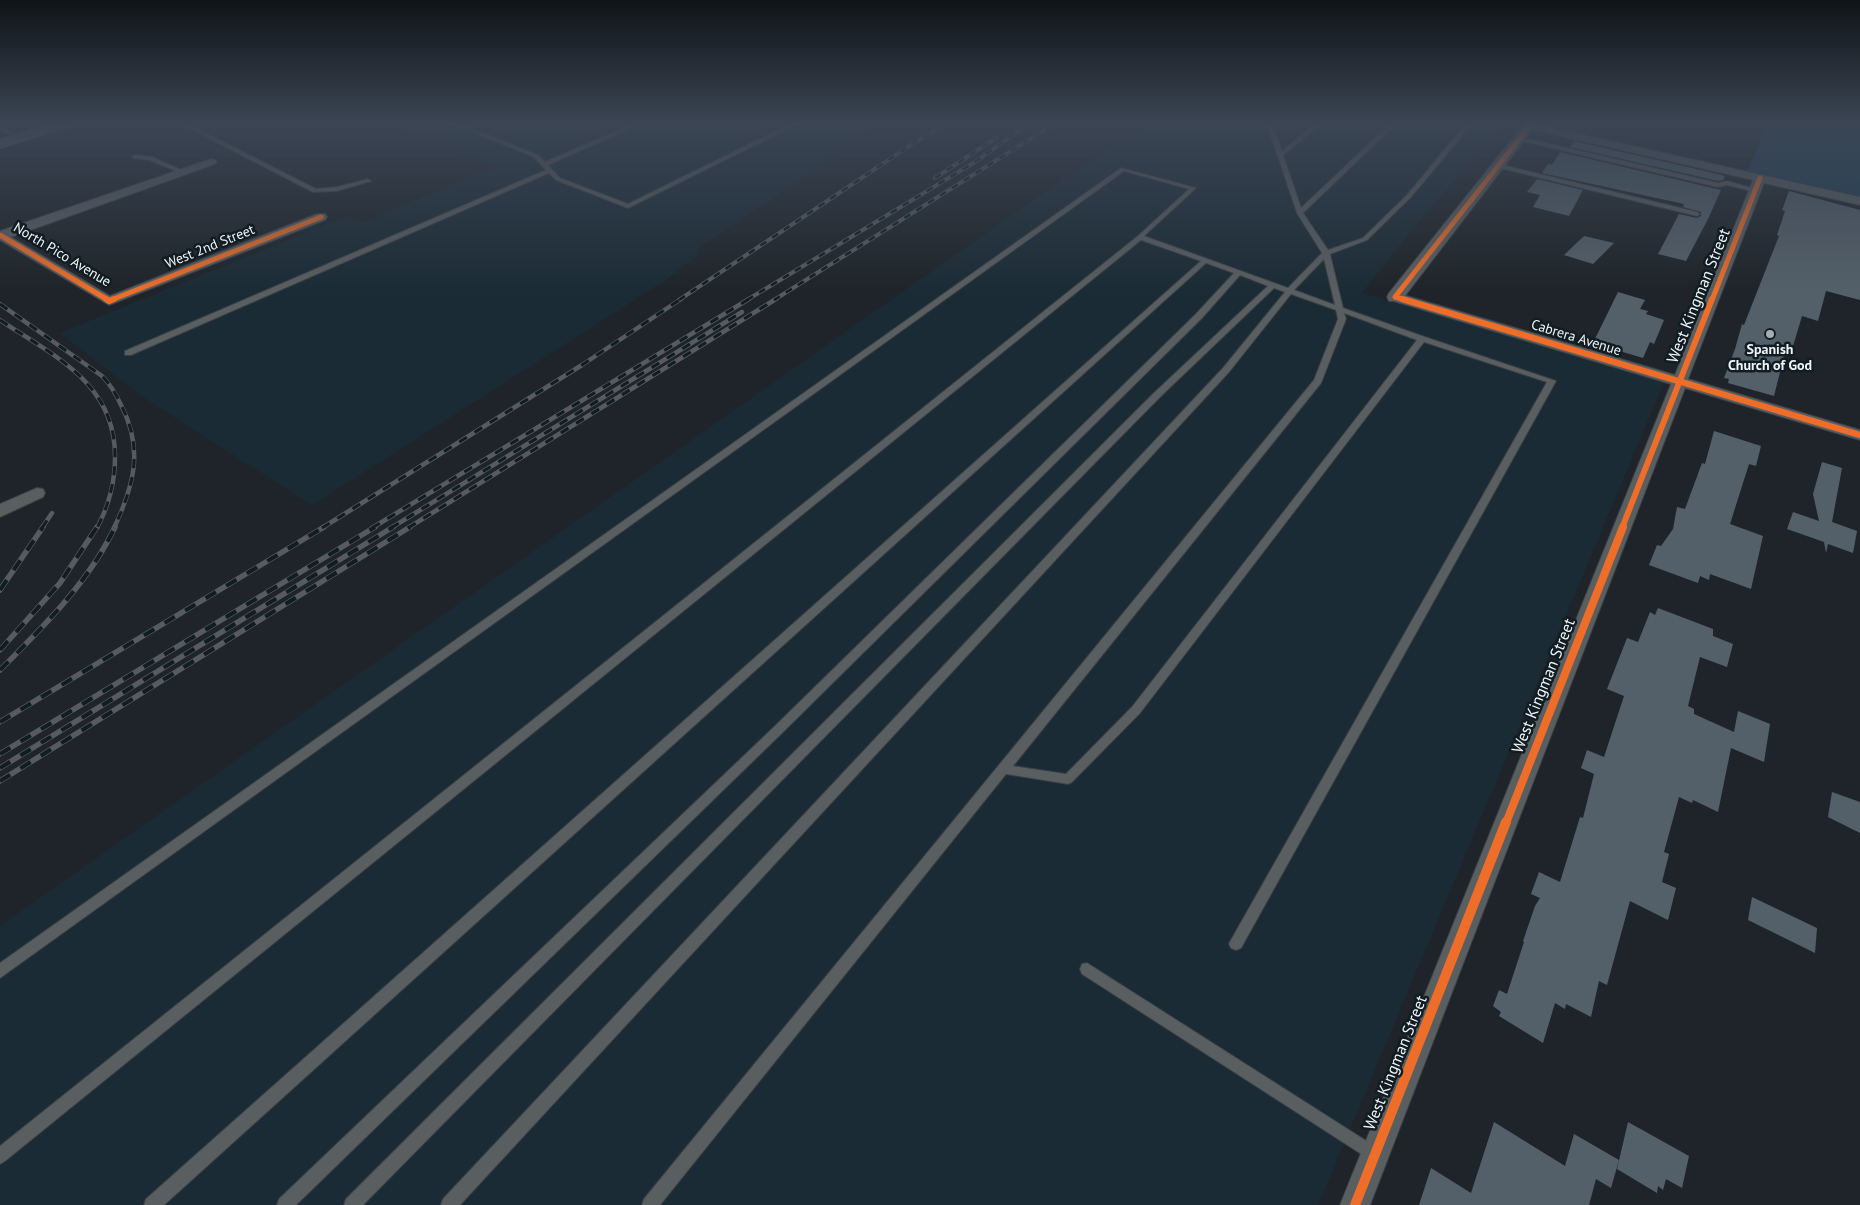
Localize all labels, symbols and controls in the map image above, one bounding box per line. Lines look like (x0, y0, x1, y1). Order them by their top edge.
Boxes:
street label: North Pico Avenue (10, 219, 114, 291)
street label: West 2nd Street (163, 221, 257, 273)
street label: West Kingman Street (1663, 226, 1735, 366)
street label: Cabrera Avenue (1529, 316, 1623, 360)
marker: Spanish Church of God (1764, 328, 1776, 340)
place label: Spanish Church of God (1728, 342, 1812, 374)
street label: West Kingman Street (1508, 616, 1580, 756)
street label: West Kingman Street (1360, 993, 1432, 1133)

